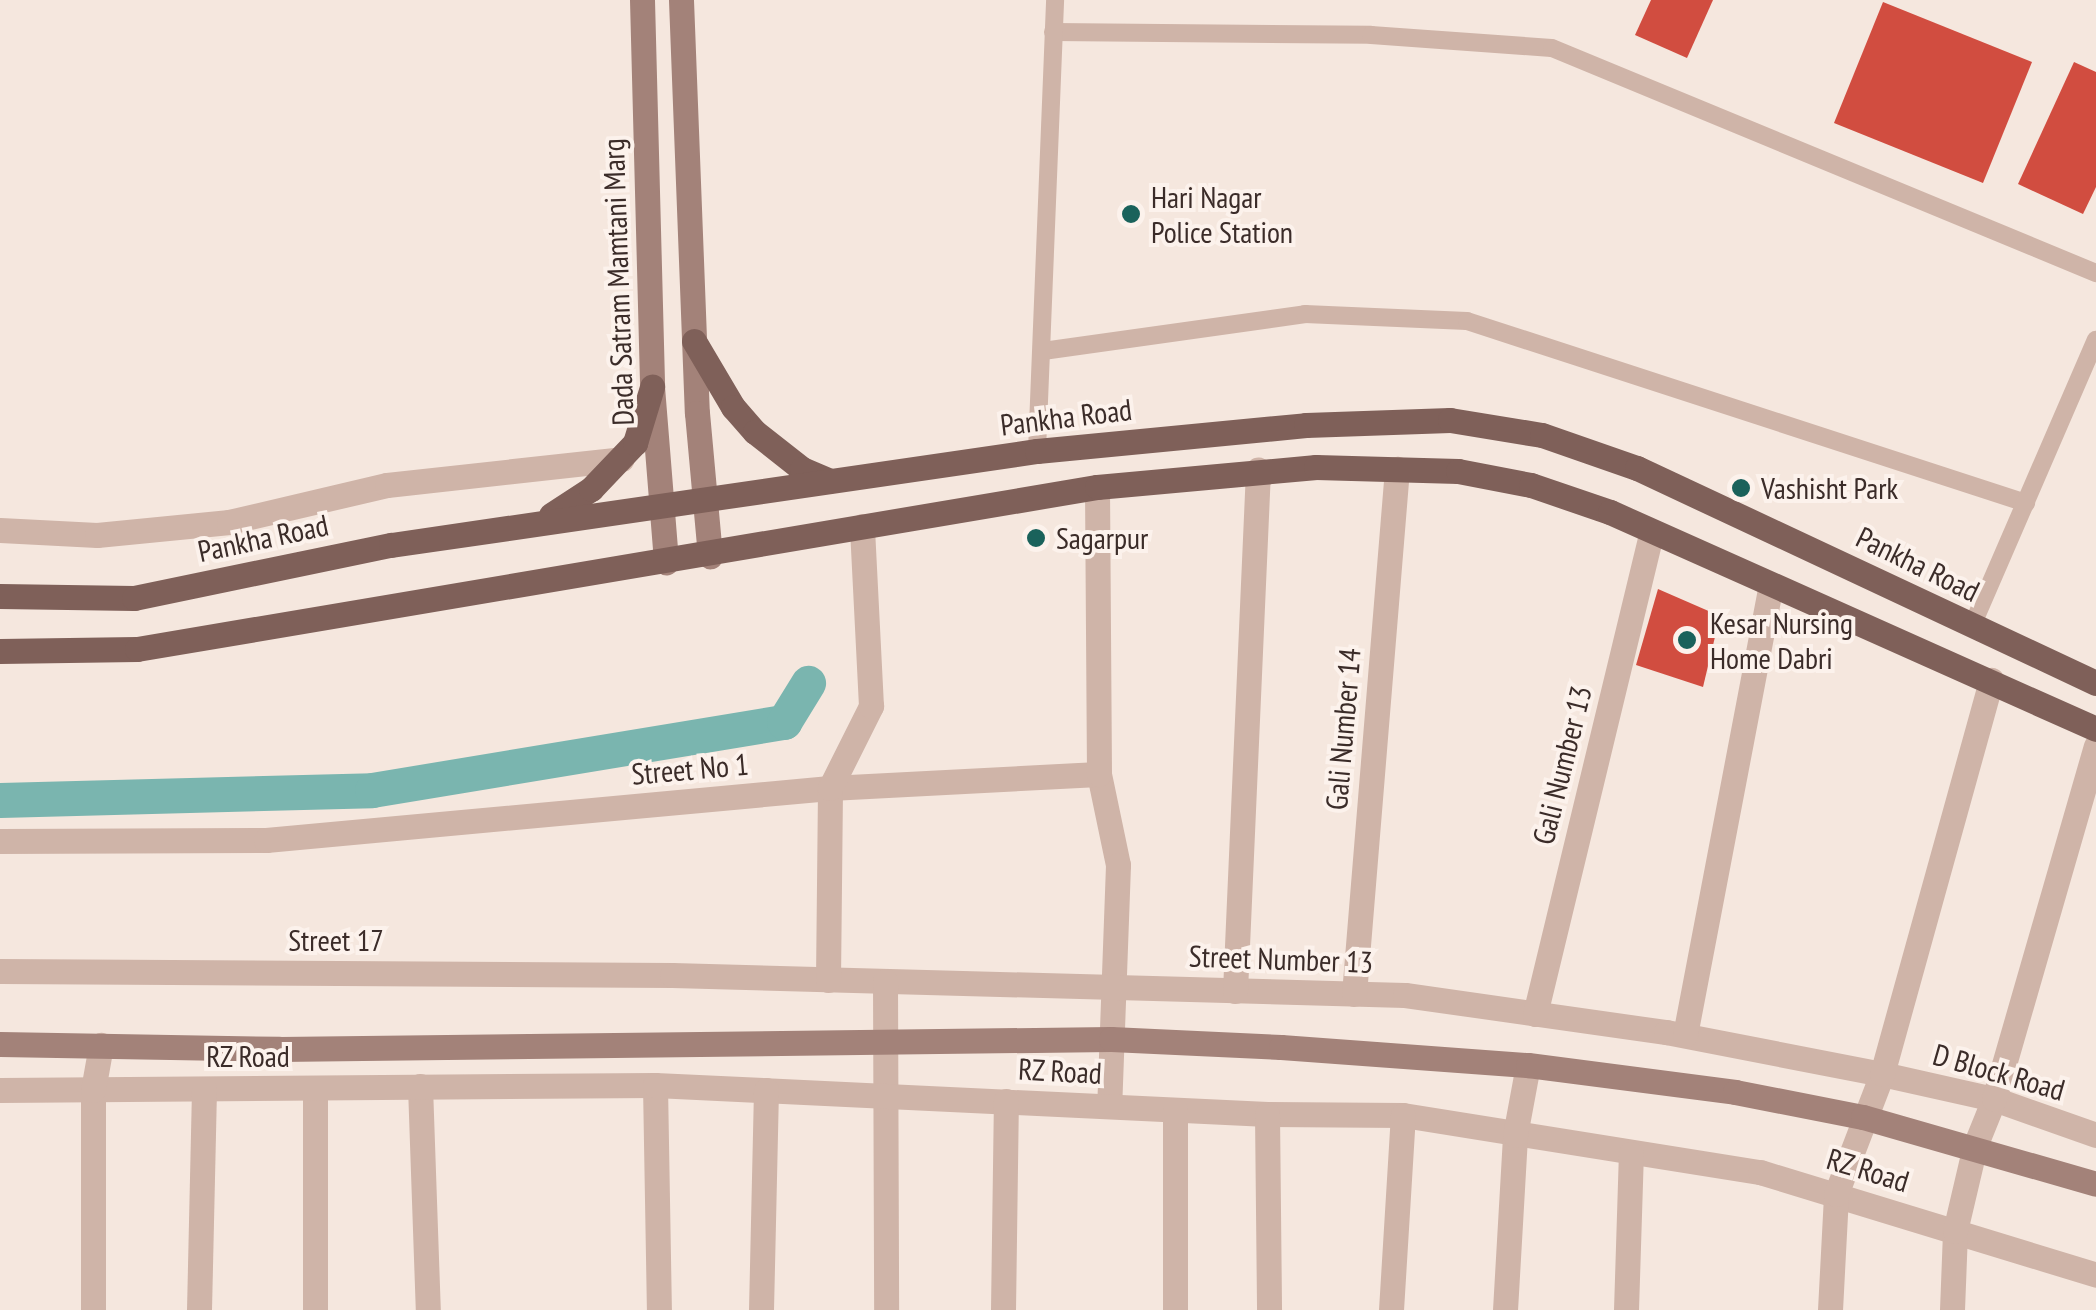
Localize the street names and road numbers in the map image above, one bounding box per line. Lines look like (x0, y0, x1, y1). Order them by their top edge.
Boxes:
street label: Dada Satram Mamtani Marg (595, 138, 641, 426)
street label: Pankha Road (998, 391, 1134, 443)
street label: Pankha Road (195, 507, 331, 569)
street label: Pankha Road (1851, 519, 1985, 609)
street label: Gali Number 14 (1318, 647, 1368, 811)
street label: Gali Number 13 (1525, 682, 1599, 848)
street label: Street No 1 (630, 746, 750, 792)
street label: Street 17 (288, 922, 384, 958)
street label: Street Number 13 (1188, 938, 1374, 980)
street label: D Block Road (1929, 1036, 2069, 1108)
street label: RZ Road (206, 1038, 290, 1074)
street label: RZ Road (1017, 1051, 1103, 1091)
street label: RZ Road (1822, 1140, 1914, 1200)

